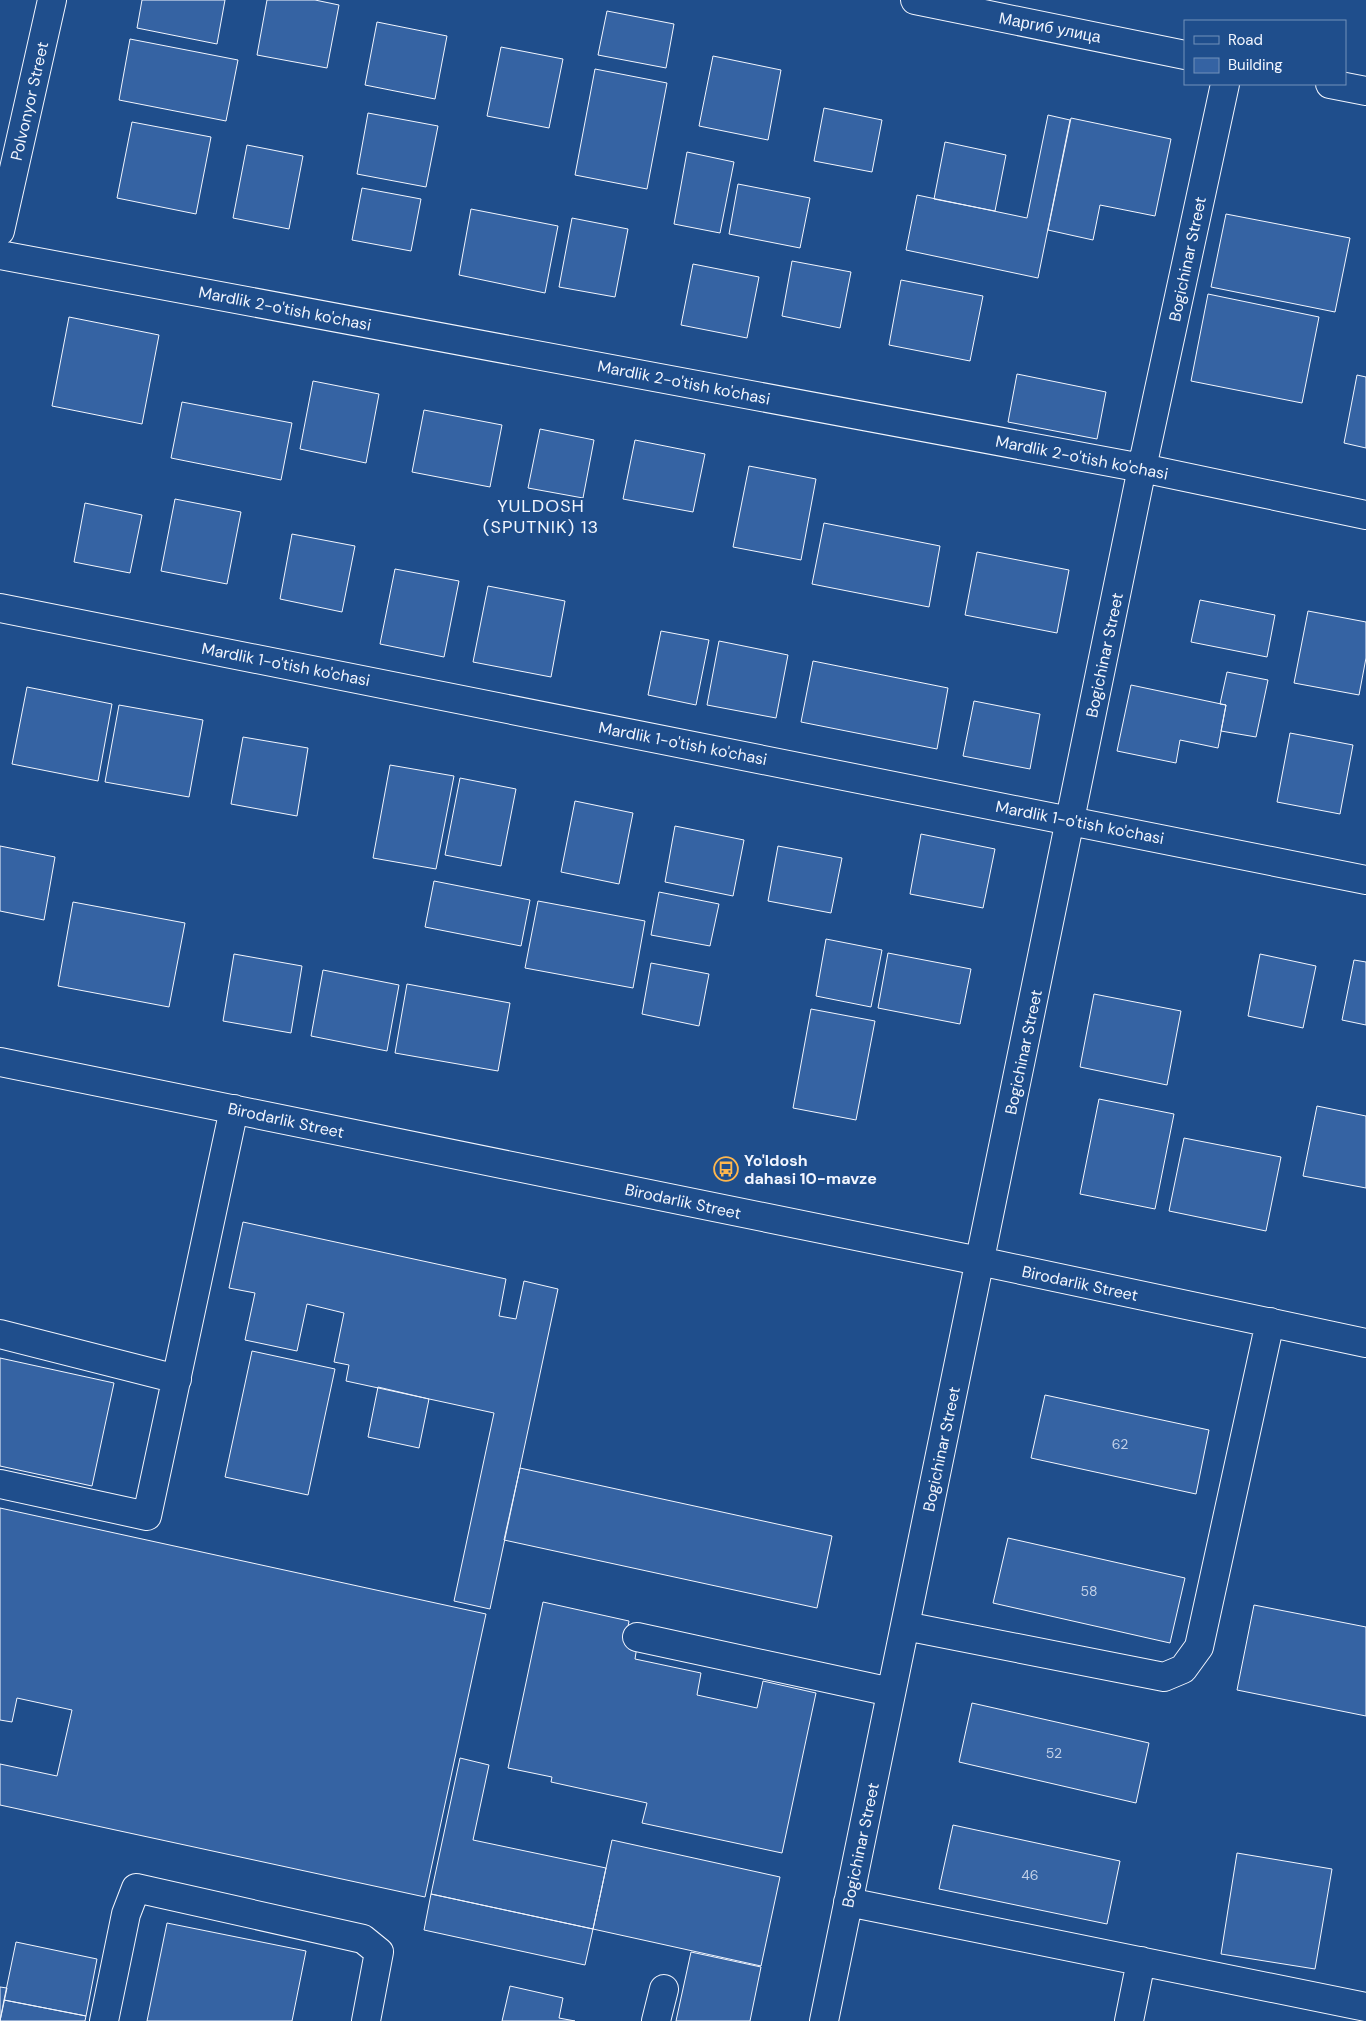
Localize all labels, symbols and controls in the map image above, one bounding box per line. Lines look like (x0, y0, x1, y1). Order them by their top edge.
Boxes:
street label: Маргиб улица (997, 7, 1103, 48)
legend (1184, 20, 1346, 85)
text: Road (1228, 30, 1263, 50)
street label: Polvonyor Street (6, 40, 53, 163)
text: Building (1228, 55, 1283, 75)
street label: Bogichinar Street (1164, 195, 1211, 323)
street label: Mardlik 2-o'tish ko'chasi (197, 281, 373, 336)
street label: Mardlik 2-o'tish ko'chasi (596, 355, 772, 410)
street label: Mardlik 2-o'tish ko'chasi (994, 430, 1170, 485)
district label: YULDOSH (SPUTNIK) 13 (483, 494, 599, 539)
street label: Bogichinar Street (1081, 591, 1128, 719)
street label: Mardlik 1-o'tish ko'chasi (200, 638, 372, 691)
street label: Mardlik 1-o'tish ko'chasi (597, 717, 769, 770)
street label: Mardlik 1-o'tish ko'chasi (994, 796, 1166, 849)
street label: Bogichinar Street (1000, 988, 1047, 1116)
street label: Birodarlik Street (226, 1098, 346, 1143)
place label: Yo'ldosh dahasi 10-mavze (744, 1150, 877, 1189)
bus stop icon: Yo'ldosh dahasi 10-mavze (713, 1156, 739, 1182)
street label: Birodarlik Street (623, 1179, 743, 1224)
street label: Birodarlik Street (1020, 1261, 1140, 1306)
street label: Bogichinar Street (918, 1385, 965, 1513)
house number: 62 (1112, 1435, 1128, 1453)
house number: 58 (1080, 1582, 1098, 1600)
house number: 52 (1046, 1744, 1062, 1762)
street label: Bogichinar Street (837, 1781, 884, 1909)
house number: 46 (1021, 1866, 1039, 1884)

